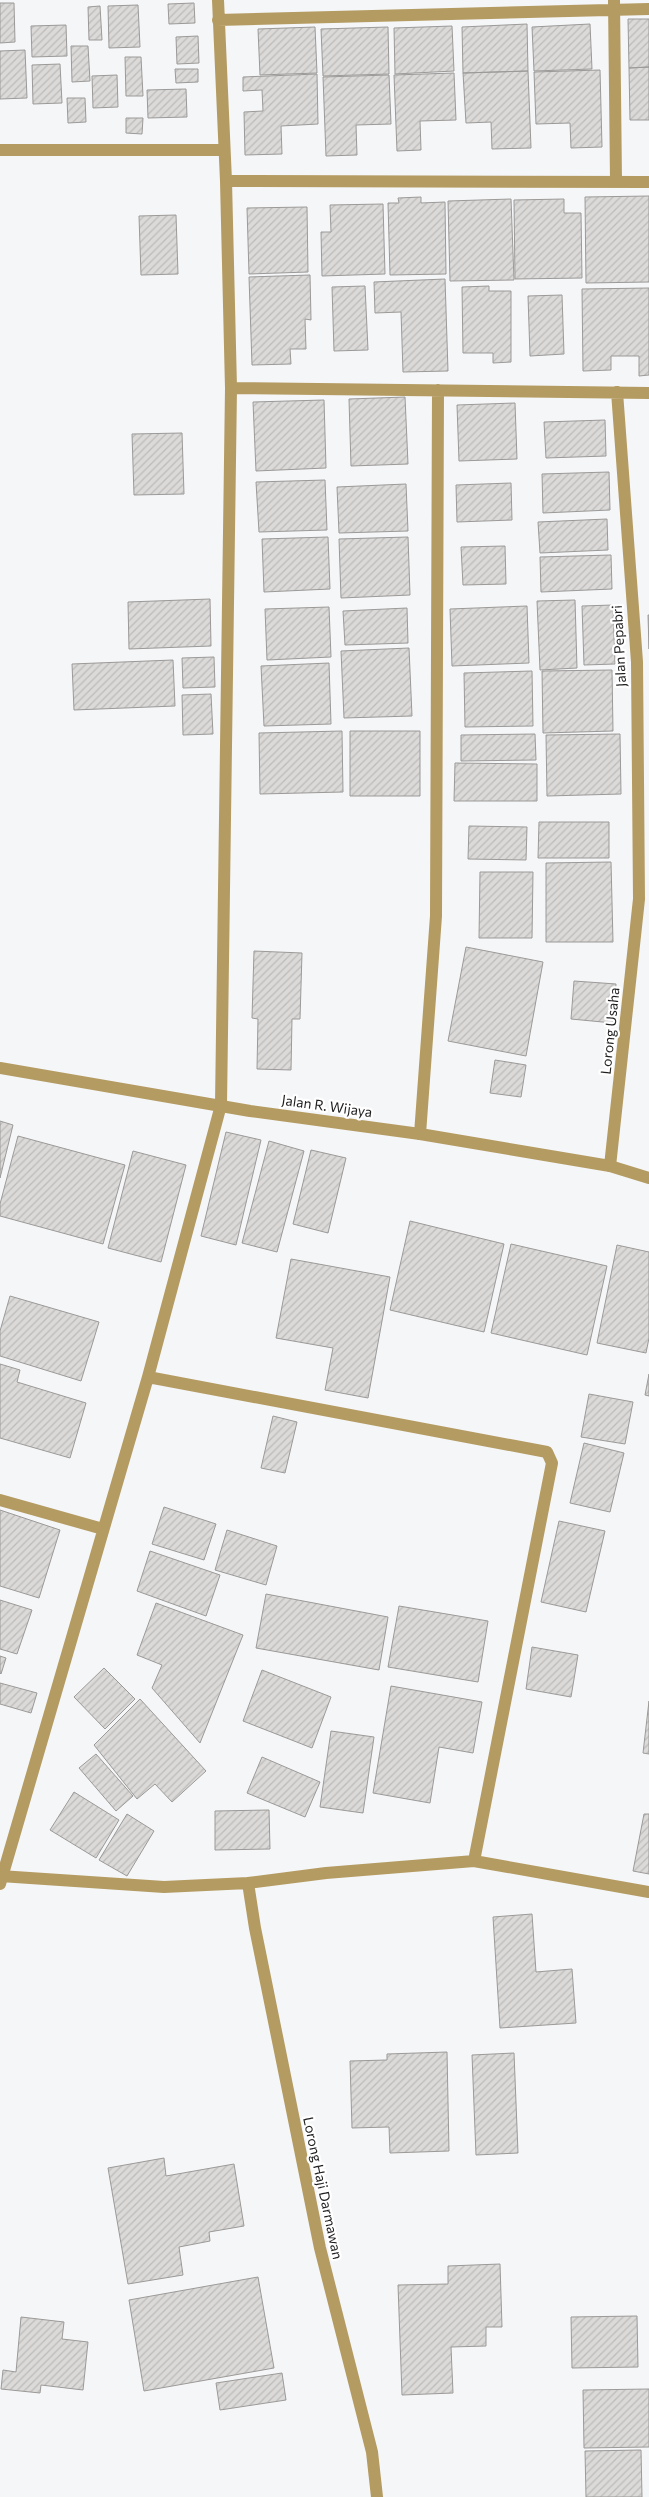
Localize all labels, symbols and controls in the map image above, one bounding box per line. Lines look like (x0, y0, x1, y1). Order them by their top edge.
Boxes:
street label: Jalan Pepabri (608, 605, 629, 687)
street label: Lorong Usaha (596, 986, 623, 1075)
street label: Jalan R. Wijaya (281, 1091, 374, 1120)
street label: Lorong Haji Darmawan (300, 2115, 347, 2261)

